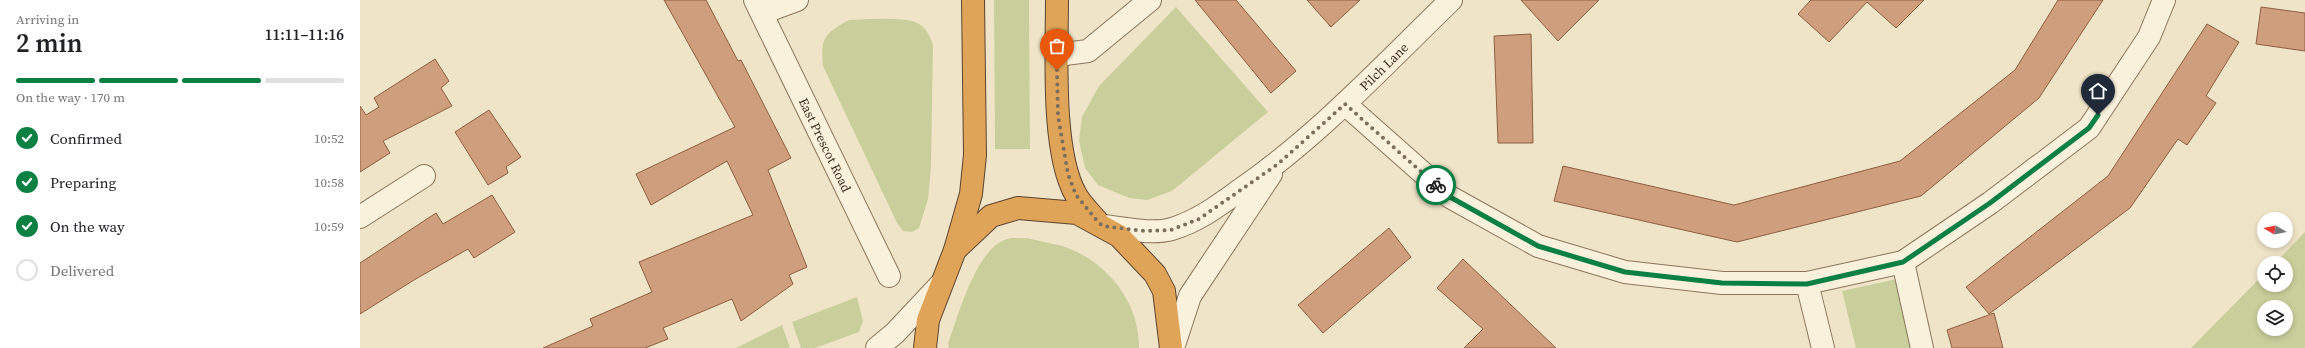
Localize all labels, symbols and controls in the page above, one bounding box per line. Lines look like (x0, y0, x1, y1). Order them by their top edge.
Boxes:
text: Arriving in (16, 11, 79, 28)
text: 11:11–11:16 (265, 24, 344, 45)
text: 2 min (16, 25, 83, 61)
pin (1040, 29, 1074, 70)
icon: bag (1046, 35, 1068, 57)
street label: Pilch Lane (1356, 39, 1412, 94)
pin (2081, 74, 2115, 115)
icon: home (2087, 80, 2109, 102)
text: On the way · 170 m (16, 89, 125, 106)
street label: East Prescot Road (795, 95, 855, 196)
icon: check (16, 127, 38, 149)
text: Confirmed (50, 128, 122, 149)
text: 10:52 (314, 130, 344, 147)
courier (1416, 165, 1456, 205)
icon: check (16, 171, 38, 193)
text: Preparing (50, 172, 116, 193)
text: 10:58 (314, 174, 344, 191)
icon: bike (1425, 174, 1447, 196)
north arrow (2257, 212, 2293, 248)
map controls (2257, 212, 2293, 336)
icon: check (16, 215, 38, 237)
text: On the way (50, 216, 125, 237)
text: 10:59 (314, 218, 344, 235)
button: locate (2257, 256, 2293, 292)
text: Delivered (50, 260, 114, 281)
button: layers (2257, 300, 2293, 336)

